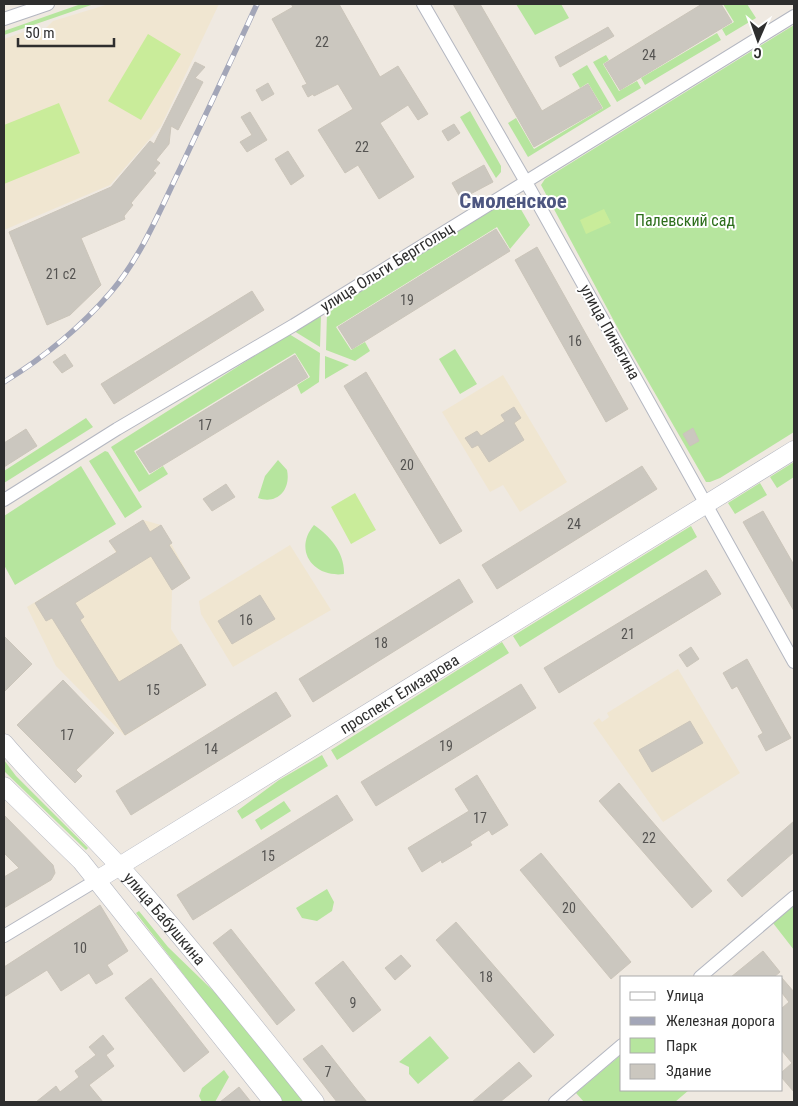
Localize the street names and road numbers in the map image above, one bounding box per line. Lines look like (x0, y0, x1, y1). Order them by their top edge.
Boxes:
street label: улица Ольги Берггольц (317, 218, 457, 316)
street label: улица Пинегина (576, 281, 644, 383)
street label: проспект Елизарова (336, 650, 462, 737)
street label: улица Бабушкина (120, 868, 210, 969)

